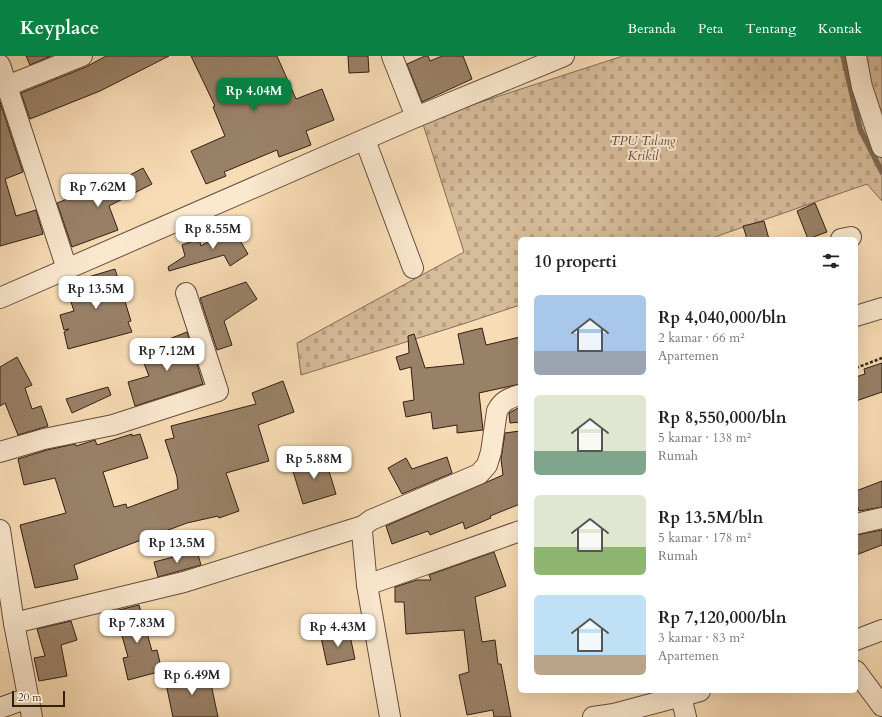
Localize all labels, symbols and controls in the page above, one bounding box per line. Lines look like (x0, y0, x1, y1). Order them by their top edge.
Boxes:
text: Keyplace (20, 15, 99, 41)
text: Beranda (628, 19, 676, 38)
text: Peta (698, 19, 723, 38)
text: Tentang (745, 19, 796, 38)
text: Kontak (818, 19, 862, 38)
pin: Rp 4.04M (213, 78, 295, 112)
text: Rp 4.04M (226, 82, 282, 100)
park label: TPU Talang Krikil (610, 132, 676, 165)
pin: Rp 7.62M (57, 174, 139, 208)
text: Rp 7.62M (70, 178, 126, 196)
pin: Rp 8.55M (172, 216, 254, 250)
text: Rp 8.55M (185, 220, 241, 238)
text: 10 properti (534, 250, 617, 273)
icon: filters (820, 250, 842, 272)
pin: Rp 13.5M (55, 276, 137, 310)
text: Rp 13.5M (68, 280, 124, 298)
text: Rp 4,040,000/bln (658, 306, 787, 329)
icon: home (566, 311, 614, 359)
text: 2 kamar · 66 m² (658, 329, 745, 347)
pin: Rp 7.12M (126, 338, 208, 372)
text: Rp 7.12M (139, 342, 195, 360)
text: Apartemen (658, 347, 719, 365)
text: Rp 8,550,000/bln (658, 406, 787, 429)
icon: home (566, 411, 614, 459)
text: 5 kamar · 138 m² (658, 429, 751, 447)
pin: Rp 5.88M (273, 446, 355, 480)
text: Rumah (658, 447, 698, 465)
text: Rp 5.88M (286, 450, 342, 468)
text: Rp 13.5M/bln (658, 506, 763, 529)
icon: home (566, 511, 614, 559)
text: 5 kamar · 178 m² (658, 529, 751, 547)
pin: Rp 13.5M (136, 530, 218, 564)
text: Rp 13.5M (149, 534, 205, 552)
text: Rumah (658, 547, 698, 565)
text: Rp 7,120,000/bln (658, 606, 787, 629)
pin: Rp 7.83M (96, 610, 178, 644)
icon: home (566, 611, 614, 659)
text: Rp 7.83M (109, 614, 165, 632)
pin: Rp 4.43M (297, 614, 379, 648)
text: Rp 4.43M (310, 618, 366, 636)
text: 3 kamar · 83 m² (658, 629, 745, 647)
text: Apartemen (658, 647, 719, 665)
pin: Rp 6.49M (151, 662, 233, 696)
text: Rp 6.49M (164, 666, 220, 684)
scale bar (12, 689, 65, 708)
text: 20 m (18, 690, 42, 705)

